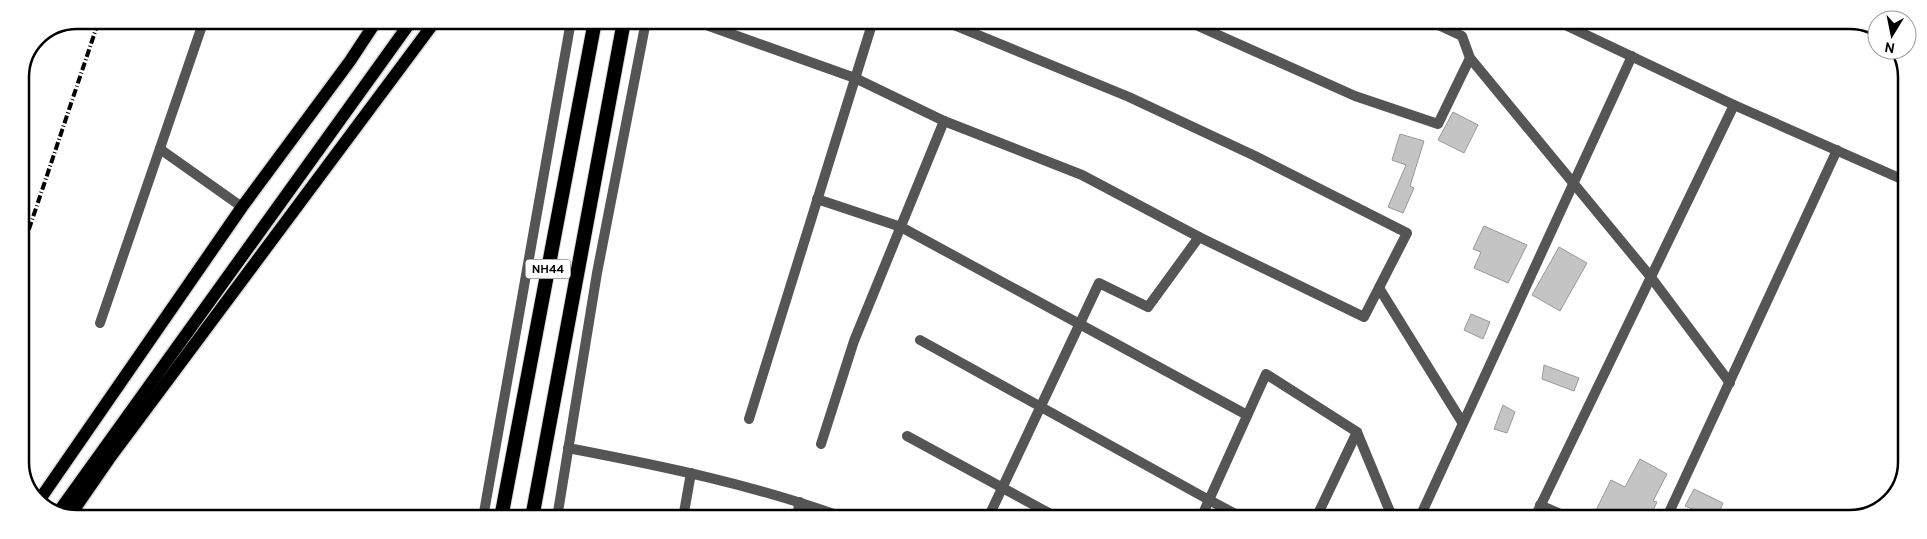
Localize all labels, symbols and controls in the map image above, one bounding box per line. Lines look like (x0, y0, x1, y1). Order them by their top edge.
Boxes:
north arrow (1867, 10, 1917, 60)
text: N (1884, 37, 1896, 56)
road number: NH44 (526, 260, 570, 278)

